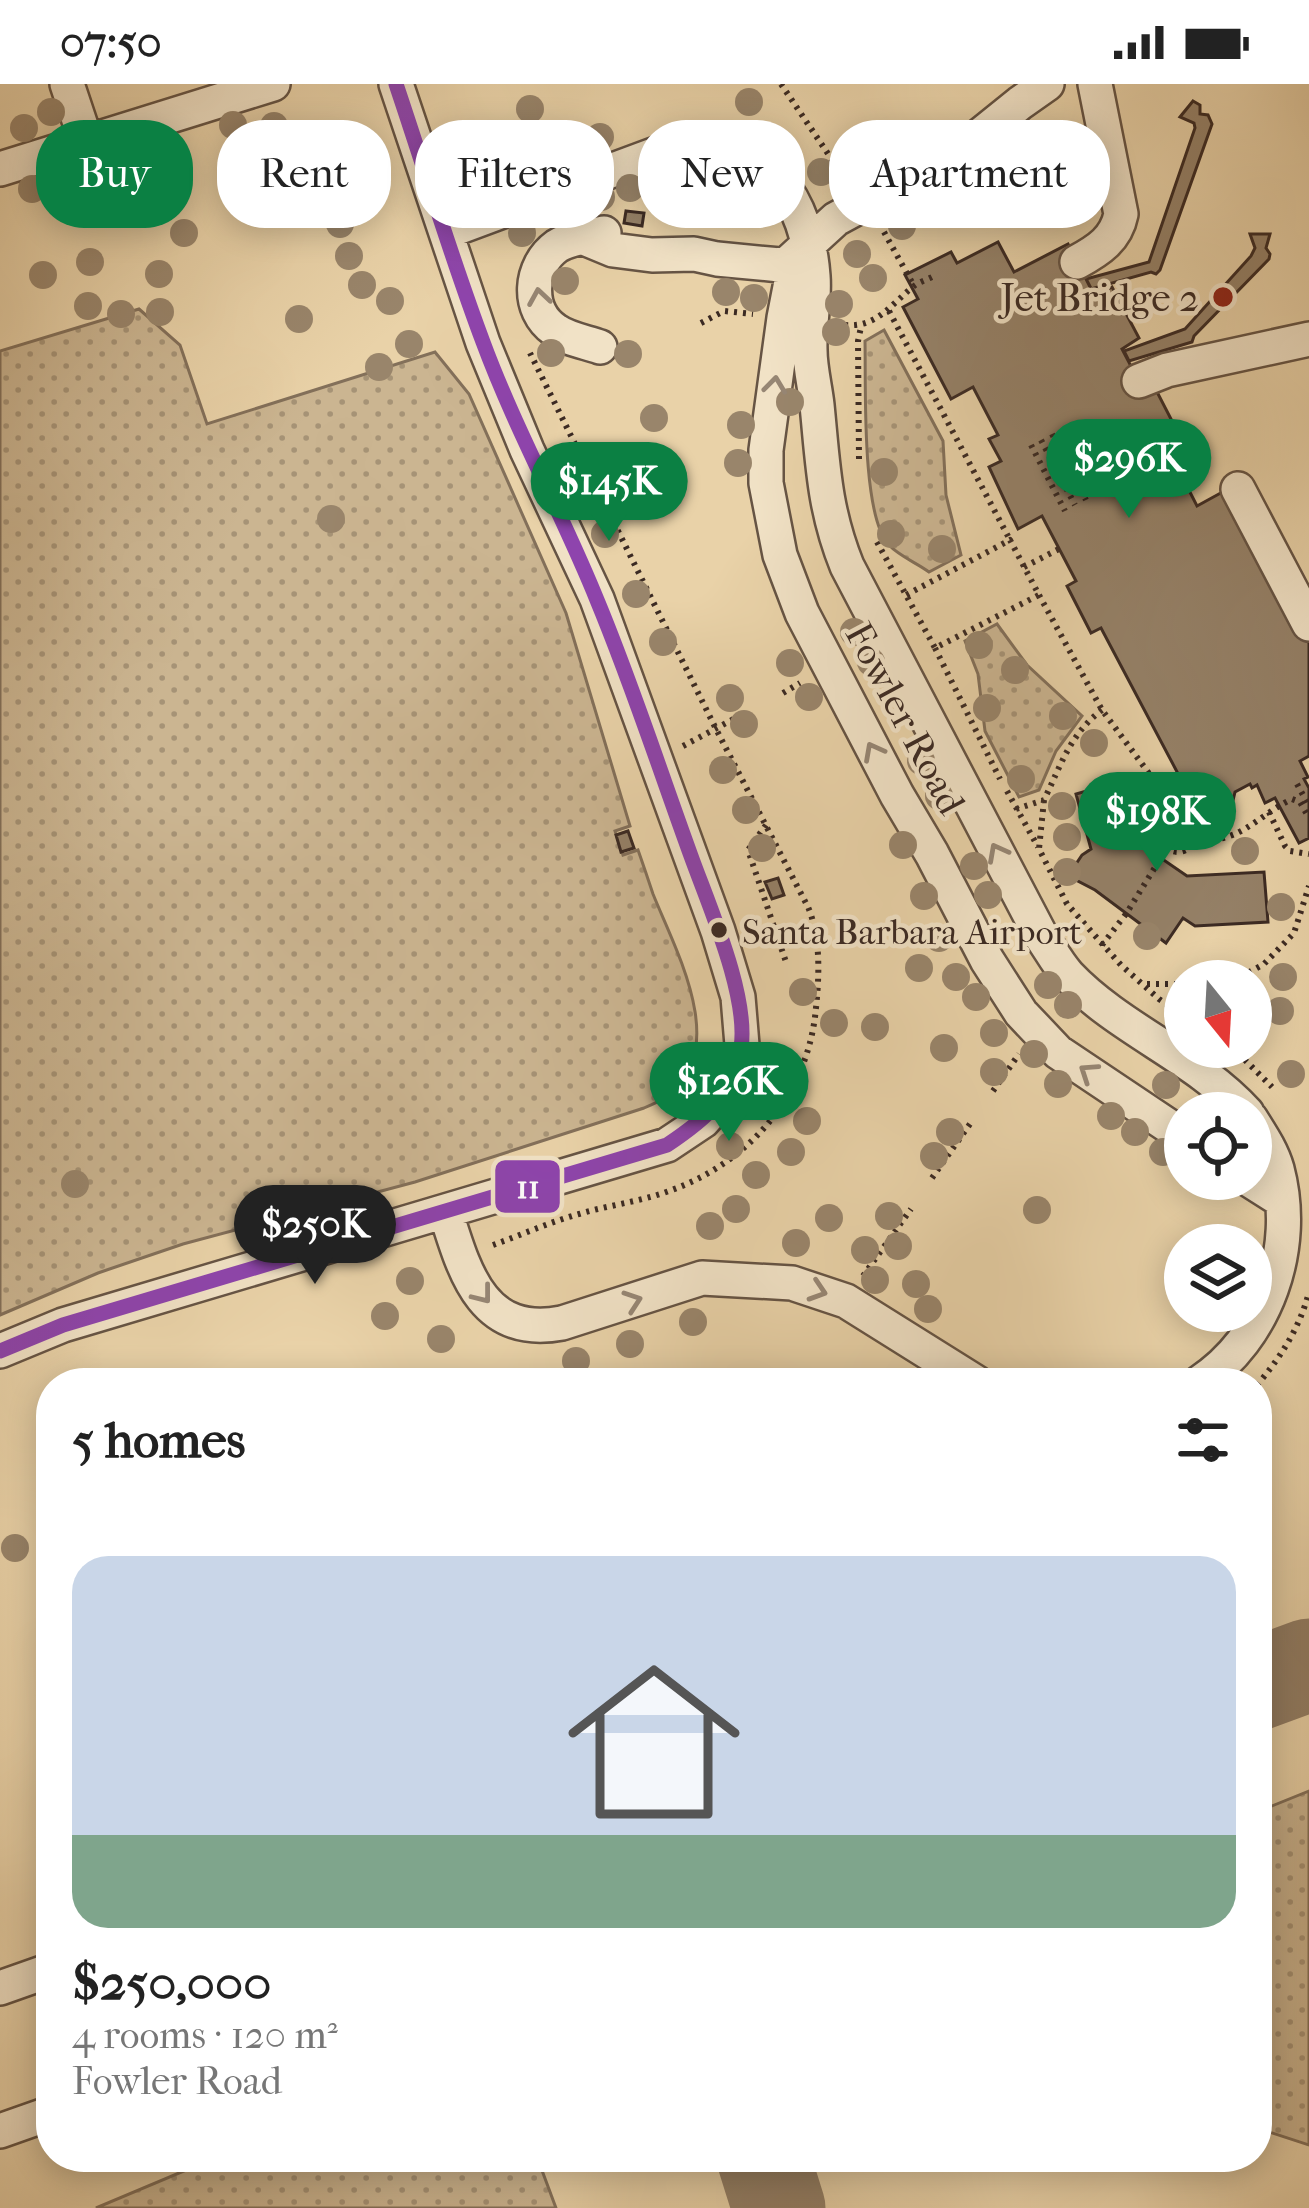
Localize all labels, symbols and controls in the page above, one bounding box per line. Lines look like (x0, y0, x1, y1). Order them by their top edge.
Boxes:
text: 07:50 (60, 16, 162, 69)
chip: Buy (36, 120, 193, 228)
chip: Rent (217, 120, 391, 228)
chip: Filters (415, 120, 614, 228)
chip: New (638, 120, 805, 228)
chip: Apartment (829, 120, 1110, 228)
place label: Jet Bridge 2 (998, 275, 1199, 321)
marker: Jet Bridge 2 (1210, 284, 1236, 310)
one-way arrow (527, 287, 553, 307)
one-way arrow (761, 375, 787, 395)
pin: $296K (1045, 419, 1213, 521)
text: $296K (1073, 435, 1185, 481)
pin: $145K (525, 442, 693, 544)
text: $145K (558, 458, 660, 504)
street label: Fowler Road (836, 615, 975, 823)
one-way arrow (865, 742, 888, 764)
pin: $198K (1073, 772, 1241, 874)
text: $198K (1105, 788, 1209, 834)
one-way arrow (988, 843, 1011, 865)
place label: Santa Barbara Airport (742, 911, 1082, 953)
marker: Santa Barbara Airport (708, 919, 730, 941)
north arrow (1164, 960, 1272, 1068)
map controls (1164, 960, 1272, 1332)
pin: $126K (645, 1042, 813, 1144)
text: $126K (677, 1058, 781, 1104)
one-way arrow (1079, 1064, 1101, 1086)
button: locate (1164, 1092, 1272, 1200)
line badge: 11 (493, 1158, 562, 1215)
text: 11 (516, 1168, 540, 1207)
pin: $250K (231, 1185, 399, 1287)
text: $250K (261, 1201, 369, 1247)
button: layers (1164, 1224, 1272, 1332)
one-way arrow (807, 1276, 828, 1301)
one-way arrow (469, 1281, 490, 1303)
one-way arrow (621, 1291, 642, 1315)
icon: filters (1170, 1407, 1236, 1473)
text: 5 homes (72, 1410, 245, 1470)
icon: home (546, 1634, 762, 1850)
text: $250,000 (72, 1952, 271, 2012)
text: 4 rooms · 120 m² (72, 2012, 338, 2058)
text: Fowler Road (72, 2058, 282, 2104)

